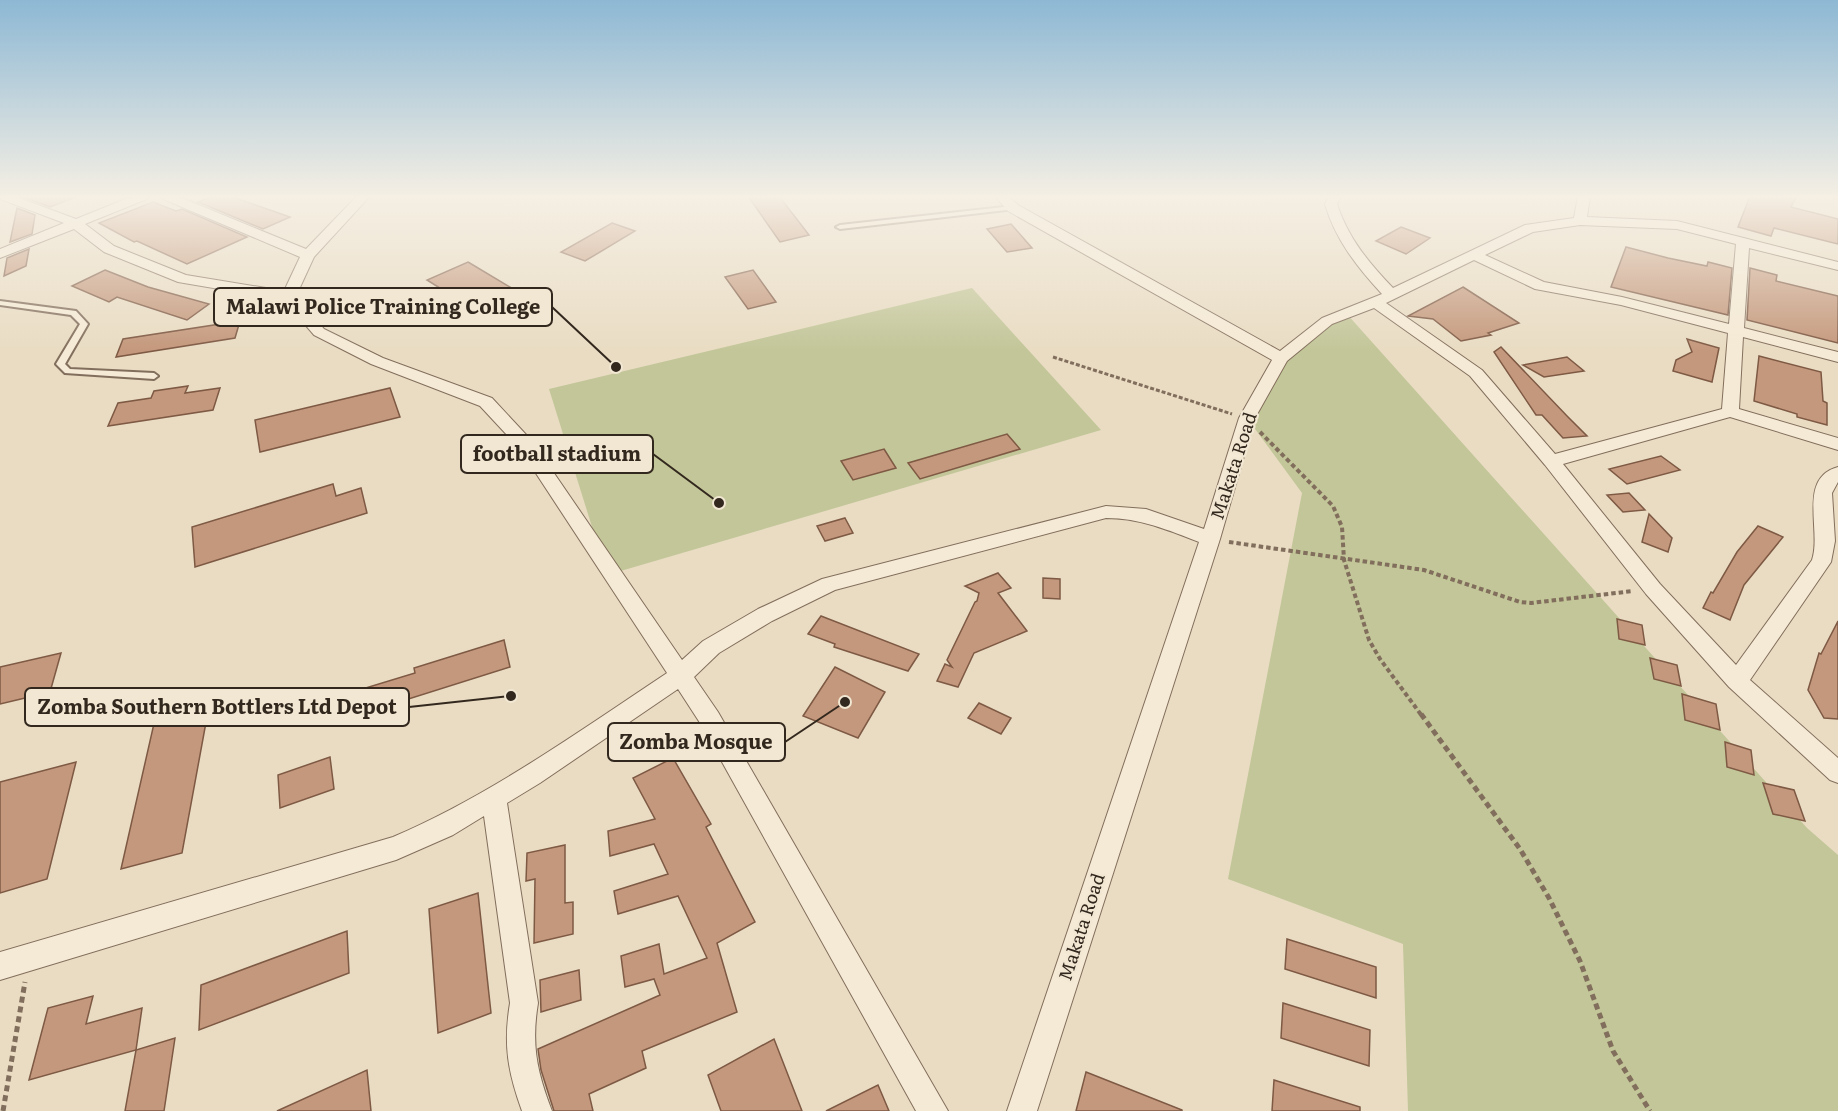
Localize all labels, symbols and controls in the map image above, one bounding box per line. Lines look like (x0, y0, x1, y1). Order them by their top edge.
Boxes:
callout: Malawi Police Training College (214, 288, 552, 326)
text: Malawi Police Training College (226, 290, 540, 320)
street label: Makata Road (1202, 408, 1263, 523)
callout: football stadium (461, 435, 653, 473)
text: football stadium (473, 437, 641, 467)
callout: Zomba Southern Bottlers Ltd Depot (25, 688, 409, 726)
text: Zomba Southern Bottlers Ltd Depot (37, 690, 397, 720)
callout: Zomba Mosque (608, 723, 785, 761)
text: Zomba Mosque (619, 725, 773, 755)
street label: Makata Road (1050, 869, 1111, 984)

